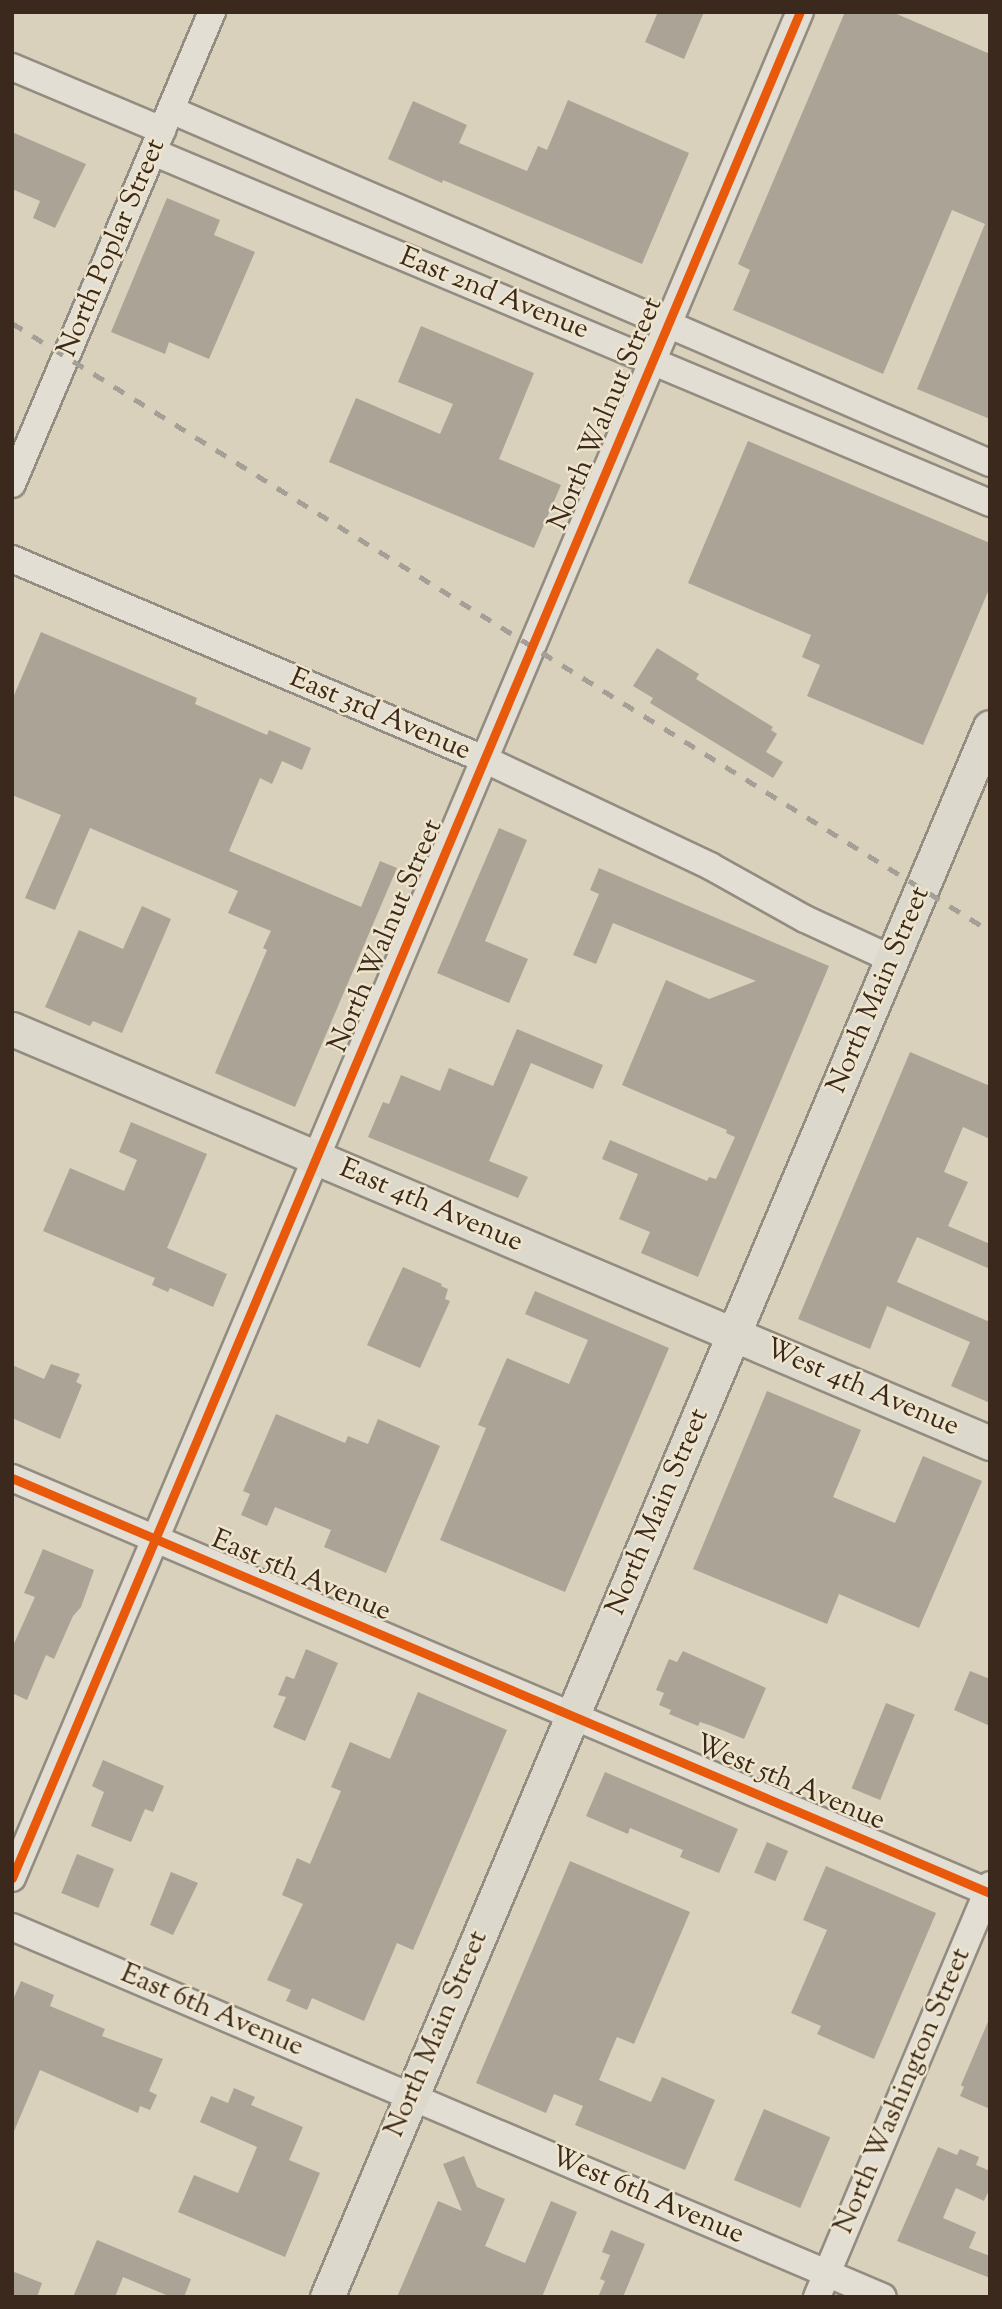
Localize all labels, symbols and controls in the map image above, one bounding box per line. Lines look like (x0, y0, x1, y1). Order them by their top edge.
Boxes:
street label: North Poplar Street (51, 134, 173, 362)
street label: East 2nd Avenue (394, 241, 594, 347)
street label: North Walnut Street (542, 292, 670, 536)
street label: East 3rd Avenue (284, 662, 476, 768)
street label: North Walnut Street (322, 814, 450, 1058)
street label: North Main Street (820, 882, 938, 1098)
street label: East 4th Avenue (334, 1152, 528, 1260)
street label: West 4th Avenue (760, 1332, 964, 1444)
street label: North Main Street (599, 1404, 717, 1620)
street label: East 5th Avenue (206, 1523, 396, 1629)
street label: West 5th Avenue (690, 1728, 890, 1838)
street label: North Main Street (378, 1926, 496, 2142)
street label: North Washington Street (828, 1943, 978, 2239)
street label: East 6th Avenue (115, 1957, 309, 2065)
street label: West 6th Avenue (545, 2140, 749, 2252)

